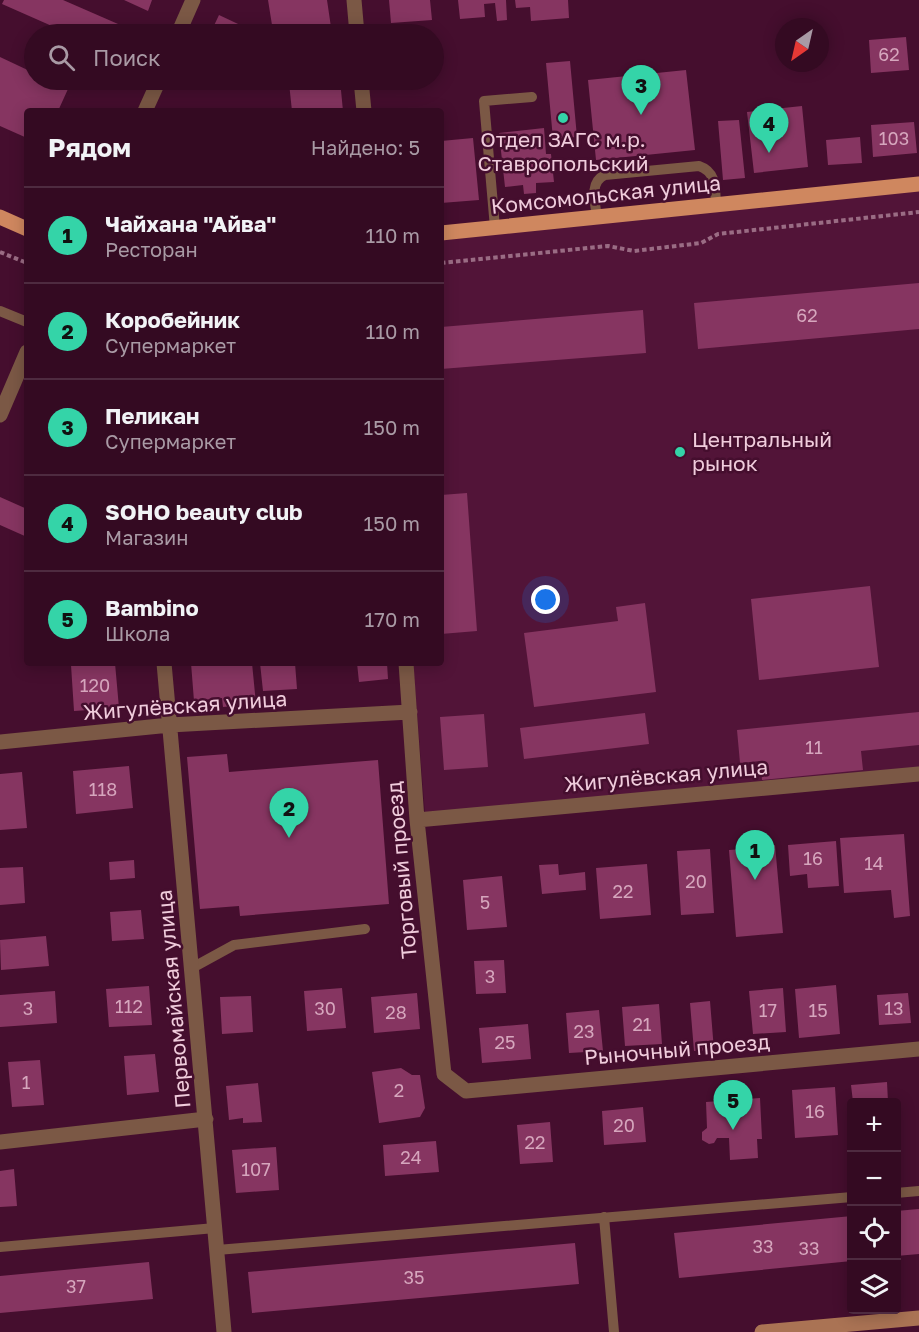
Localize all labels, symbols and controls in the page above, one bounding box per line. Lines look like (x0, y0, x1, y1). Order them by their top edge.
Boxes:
north arrow (775, 18, 829, 72)
search box (24, 24, 444, 90)
icon: search (45, 41, 78, 74)
house number: 62 (878, 43, 900, 65)
text: Поиск (93, 44, 161, 71)
pin: 3 (622, 66, 660, 115)
pin: 4 (750, 104, 788, 153)
marker: Отдел ЗАГС м.р. Ставропольский (556, 111, 570, 125)
place label: Отдел ЗАГС м.р. Ставропольский (477, 126, 649, 176)
house number: 103 (879, 127, 909, 149)
text: Рядом (48, 132, 131, 163)
text: Найдено: 5 (311, 135, 420, 159)
street label: Комсомольская улица (490, 169, 722, 219)
text: Чайхана "Айва" (105, 210, 276, 237)
text: 1 (62, 223, 73, 247)
text: 110 m (366, 223, 420, 247)
text: Ресторан (105, 237, 198, 261)
house number: 62 (796, 304, 818, 326)
text: Коробейник (105, 306, 240, 333)
text: 2 (61, 319, 74, 343)
text: 110 m (366, 319, 420, 343)
text: Супермаркет (105, 333, 236, 357)
text: Пеликан (105, 402, 200, 429)
text: 3 (61, 415, 74, 439)
text: 150 m (364, 415, 420, 439)
place label: Центральный рынок (692, 426, 832, 476)
text: Супермаркет (105, 429, 236, 453)
marker: Центральный рынок (673, 445, 687, 459)
text: SOHO beauty club (105, 498, 303, 525)
text: 4 (61, 511, 74, 535)
text: 150 m (364, 511, 420, 535)
text: Магазин (105, 525, 189, 549)
your location (531, 585, 560, 614)
text: Bambino (105, 594, 199, 621)
text: 5 (61, 607, 74, 631)
text: 170 m (365, 607, 420, 631)
text: Школа (105, 621, 170, 645)
house number: 120 (80, 674, 110, 696)
street label: Жигулёвская улица (82, 685, 288, 725)
house number: 11 (805, 736, 823, 758)
street label: Жигулёвская улица (563, 753, 769, 797)
house number: 118 (89, 778, 117, 800)
street label: Торговый проезд (380, 780, 422, 960)
pin: 2 (270, 788, 308, 838)
pin: 1 (736, 830, 774, 880)
house number: 16 (803, 847, 823, 869)
house number: 14 (864, 852, 884, 874)
house number: 20 (685, 870, 707, 892)
house number: 22 (613, 880, 633, 902)
street label: Первомайская улица (151, 889, 195, 1109)
house number: 5 (480, 891, 490, 913)
house number: 3 (485, 965, 495, 987)
house number: 112 (115, 995, 143, 1017)
house number: 3 (23, 997, 33, 1019)
house number: 30 (314, 997, 336, 1019)
house number: 13 (884, 997, 904, 1019)
house number: 17 (759, 999, 777, 1021)
house number: 15 (808, 999, 828, 1021)
house number: 28 (385, 1001, 407, 1023)
house number: 21 (632, 1013, 652, 1035)
house number: 23 (574, 1020, 594, 1042)
street label: Рыночный проезд (583, 1028, 771, 1070)
house number: 25 (495, 1031, 515, 1053)
house number: 1 (22, 1071, 31, 1093)
house number: 2 (394, 1079, 404, 1101)
pin: 5 (714, 1080, 752, 1130)
map controls (847, 1098, 901, 1314)
button: + (847, 1098, 901, 1152)
house number: 16 (805, 1100, 825, 1122)
house number: 20 (613, 1114, 635, 1136)
house number: 22 (525, 1131, 545, 1153)
house number: 24 (400, 1146, 422, 1168)
button: − (847, 1152, 901, 1206)
house number: 107 (241, 1158, 271, 1180)
button: locate (847, 1206, 901, 1260)
house number: 33 (752, 1235, 774, 1257)
house number: 33 (798, 1237, 820, 1259)
button: layers (847, 1260, 901, 1314)
house number: 35 (404, 1266, 424, 1288)
house number: 37 (66, 1275, 86, 1297)

